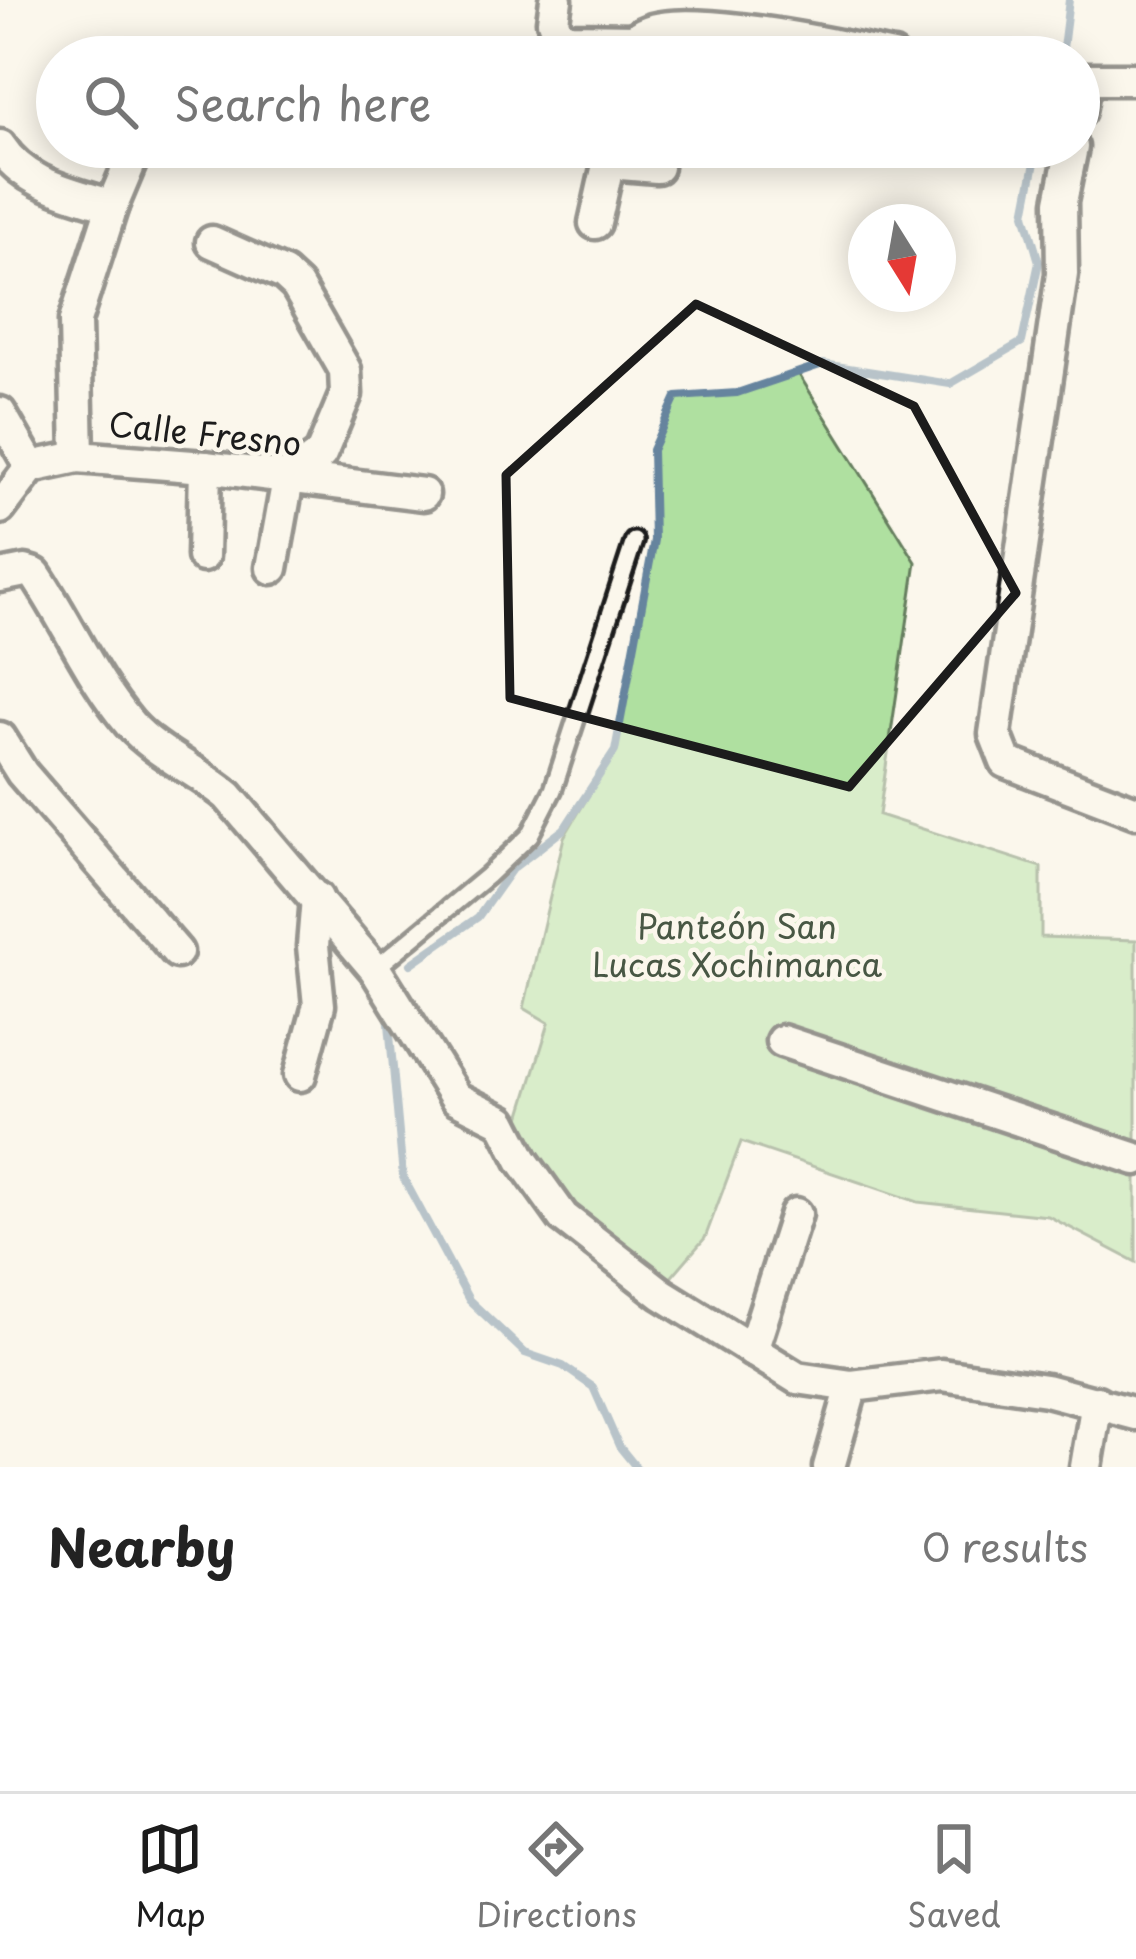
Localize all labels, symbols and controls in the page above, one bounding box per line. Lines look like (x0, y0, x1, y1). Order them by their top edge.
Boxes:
search box (36, 36, 1100, 168)
text: Search here (174, 68, 431, 136)
icon: search (78, 69, 144, 135)
north arrow (848, 204, 956, 312)
street label: Calle Fresno (106, 397, 304, 467)
park label: Panteón San Lucas Xochimanca (592, 900, 882, 988)
text: Nearby (48, 1507, 235, 1584)
text: 0 results (922, 1516, 1088, 1575)
tab: Map (135, 1816, 206, 1938)
tab: Directions (476, 1816, 637, 1938)
tab: Saved (907, 1816, 1001, 1938)

